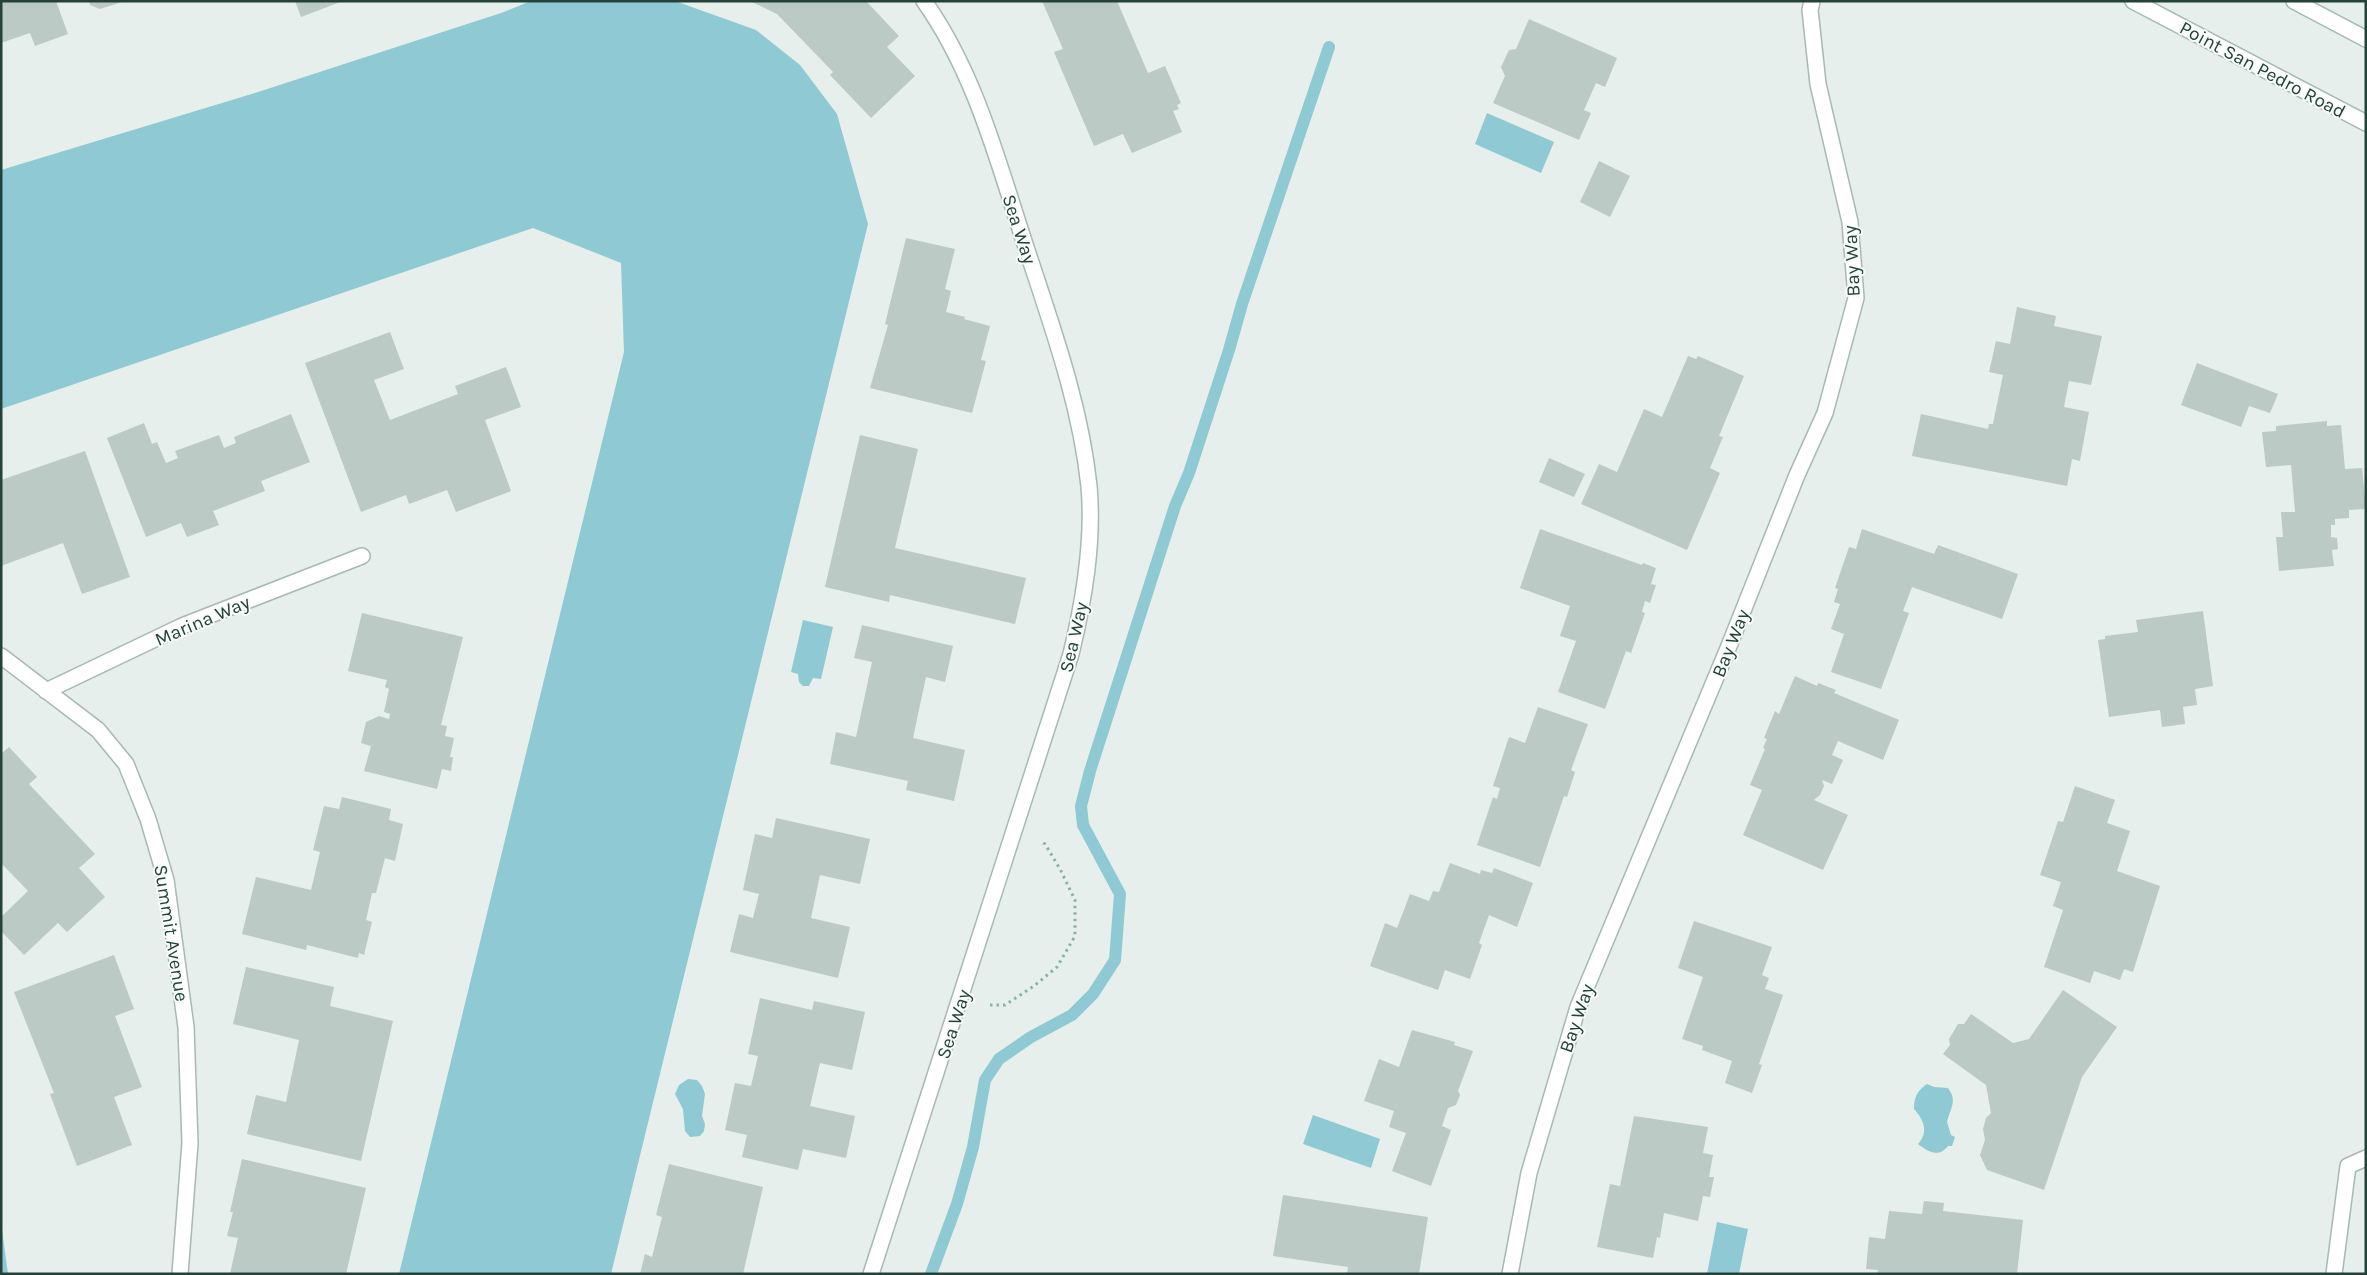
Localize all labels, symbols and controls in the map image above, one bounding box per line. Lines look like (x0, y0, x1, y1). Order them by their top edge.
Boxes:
street label: Point San Pedro Road (2176, 17, 2349, 123)
street label: Sea Way (997, 192, 1041, 267)
street label: Bay Way (1839, 225, 1865, 297)
street label: Marina Way (152, 591, 253, 651)
street label: Sea Way (1055, 600, 1093, 675)
street label: Bay Way (1707, 606, 1755, 681)
street label: Summit Avenue (149, 863, 193, 1003)
street label: Bay Way (1555, 981, 1599, 1056)
street label: Sea Way (932, 987, 976, 1062)

